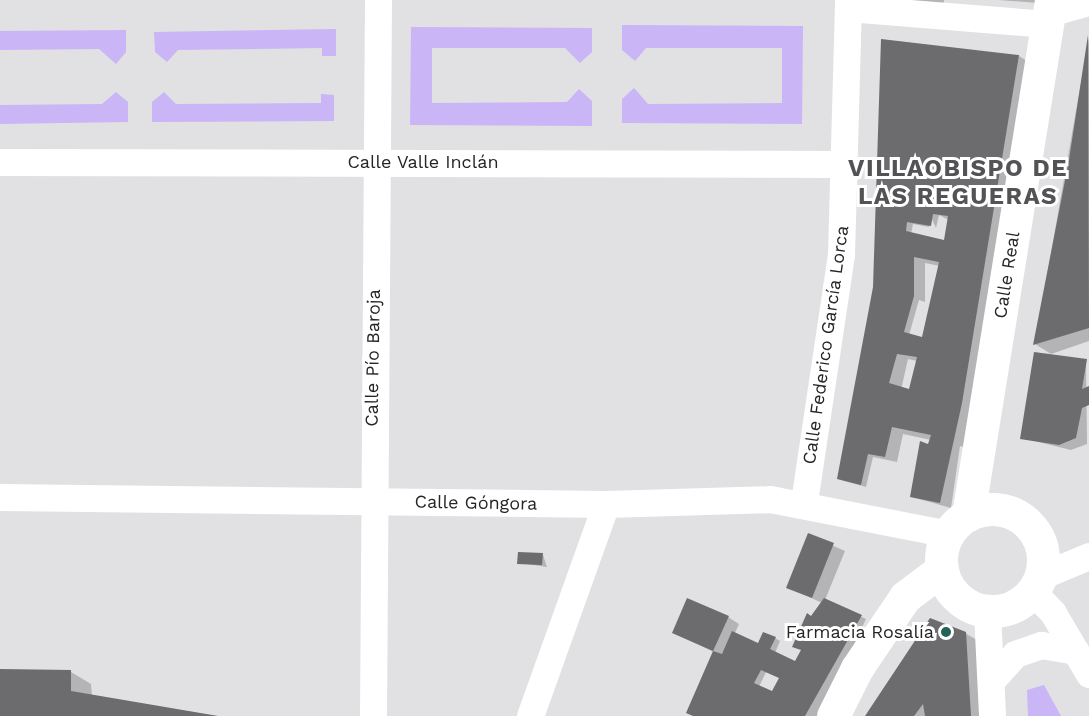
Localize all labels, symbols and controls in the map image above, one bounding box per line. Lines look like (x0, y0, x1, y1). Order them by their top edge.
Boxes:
street label: Calle Valle Inclán (347, 151, 499, 173)
district label: VILLAOBISPO DE LAS REGUERAS (848, 155, 1068, 211)
street label: Calle Federico García Lorca (799, 224, 853, 466)
street label: Calle Real (989, 230, 1025, 320)
street label: Calle Pío Baroja (361, 289, 385, 427)
street label: Calle Góngora (414, 491, 538, 515)
place label: Farmacia Rosalía (785, 621, 934, 643)
marker: Farmacia Rosalía (939, 625, 953, 639)

